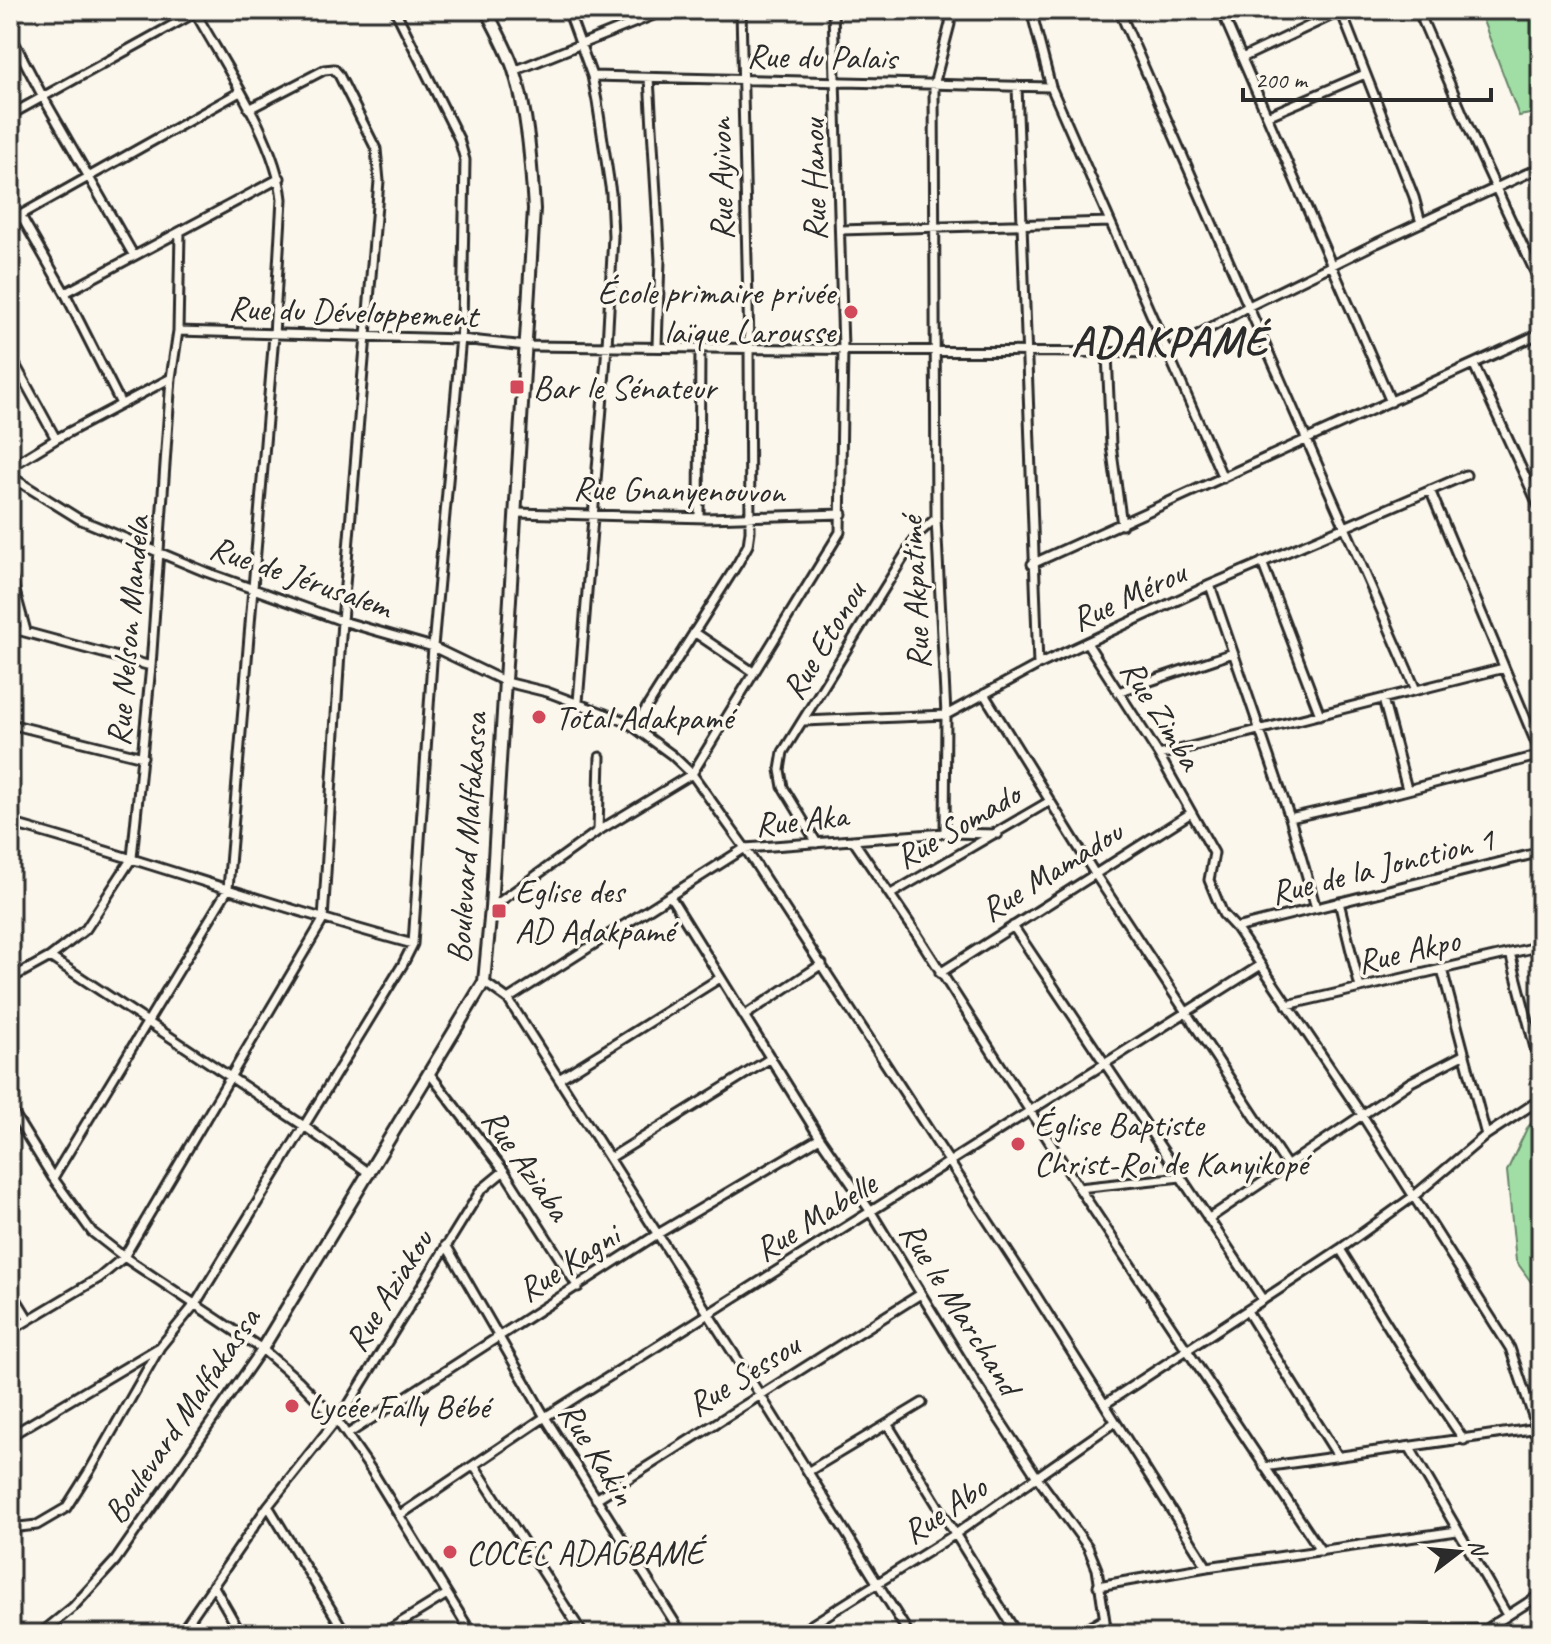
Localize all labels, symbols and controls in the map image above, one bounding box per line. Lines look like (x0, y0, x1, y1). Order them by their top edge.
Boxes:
street label: Rue du Palais (747, 34, 901, 79)
scale bar (1243, 52, 1491, 102)
text: 200 m (1255, 65, 1309, 95)
street label: Rue Ayivon (698, 116, 743, 241)
street label: Rue Hanou (791, 116, 836, 241)
place label: École primaire privée laïque Larousse (597, 271, 838, 353)
street label: Rue du Développement (228, 286, 482, 337)
marker: École primaire privée laïque Larousse (842, 303, 860, 321)
district label: ADAKPAMÉ (1071, 315, 1272, 368)
place label: Bar le Sénateur (533, 366, 719, 409)
marker: Bar le Sénateur (508, 378, 526, 396)
street label: Rue Gnanyenouvon (573, 466, 787, 513)
street label: Rue Akpatimé (889, 510, 940, 671)
street label: Rue Nelson Mandela (96, 512, 159, 748)
street label: Rue de Jérusalem (204, 525, 400, 629)
street label: Rue Mérou (1064, 549, 1195, 641)
street label: Rue Etonou (771, 571, 877, 707)
street label: Rue Zimba (1111, 651, 1213, 779)
place label: Total Adakpamé (555, 696, 738, 739)
marker: Total Adakpamé (530, 708, 548, 726)
street label: Boulevard Malfakassa (436, 709, 497, 965)
street label: Rue Somado (887, 771, 1031, 878)
street label: Rue Aka (753, 793, 852, 846)
street label: Rue Mamadou (972, 809, 1132, 931)
street label: Rue de la Jonction 1 (1266, 817, 1500, 914)
place label: Eglise des AD Adakpamé (515, 870, 679, 952)
marker: Eglise des AD Adakpamé (490, 902, 508, 920)
street label: Rue Akpo (1353, 917, 1465, 983)
street label: Rue Aziaba (472, 1100, 582, 1231)
place label: Église Baptiste Christ-Roi de Kanyikopé (1034, 1103, 1312, 1185)
marker: Église Baptiste Christ-Roi de Kanyikopé (1009, 1135, 1027, 1153)
street label: Rue Mabelle (746, 1161, 886, 1271)
street label: Rue Kagni (509, 1212, 630, 1311)
street label: Rue le Marchand (890, 1214, 1033, 1407)
street label: Rue Aziakou (334, 1219, 444, 1359)
street label: Boulevard Malfakassa (93, 1297, 271, 1531)
street label: Rue Sessou (679, 1322, 809, 1426)
place label: Lycée Fally Bébé (308, 1385, 494, 1428)
street label: Rue Kakin (549, 1394, 646, 1513)
marker: Lycée Fally Bébé (283, 1397, 301, 1415)
street label: Rue Abo (894, 1464, 996, 1553)
north arrow (1419, 1512, 1499, 1592)
place label: COCEC ADAGBAMÉ (466, 1531, 707, 1574)
text: N (1462, 1536, 1494, 1560)
marker: COCEC ADAGBAMÉ (441, 1543, 459, 1561)

